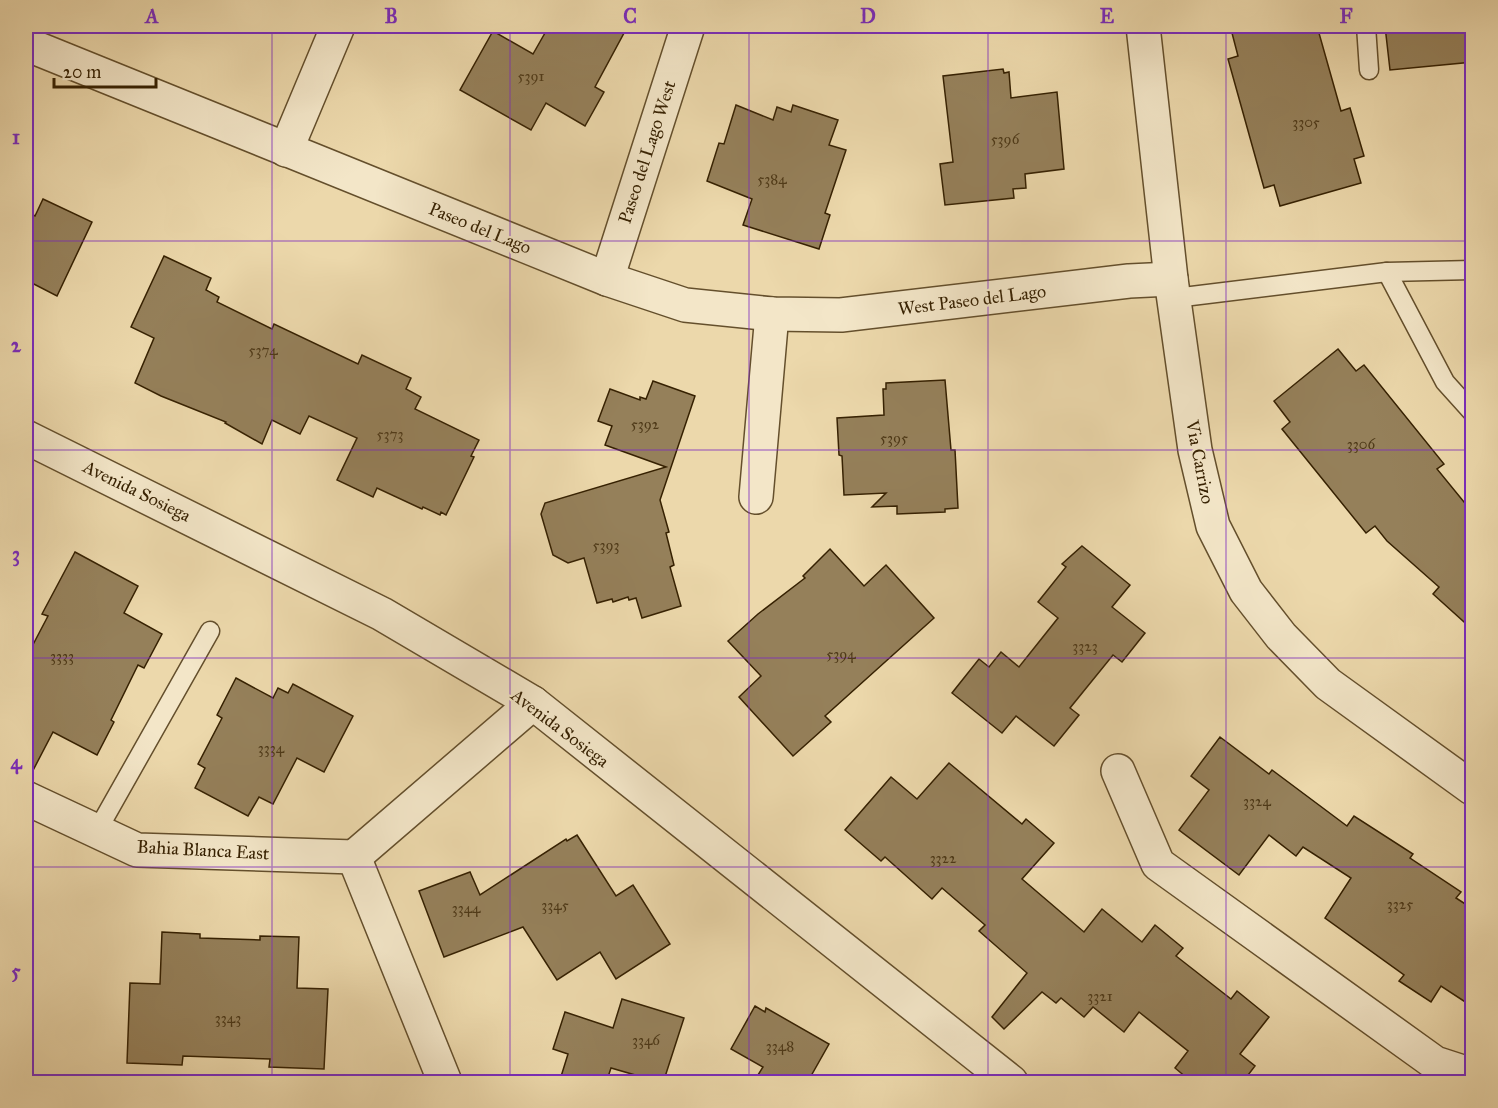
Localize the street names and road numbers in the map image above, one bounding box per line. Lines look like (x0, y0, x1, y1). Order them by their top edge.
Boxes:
street label: Paseo del Lago West (613, 77, 682, 227)
street label: Paseo del Lago (425, 197, 534, 259)
street label: West Paseo del Lago (897, 280, 1048, 321)
street label: Via Carrizo (1181, 417, 1219, 506)
street label: Avenida Sosiega (78, 455, 195, 528)
street label: Avenida Sosiega (505, 683, 614, 773)
street label: Bahia Blanca East (136, 836, 270, 864)

